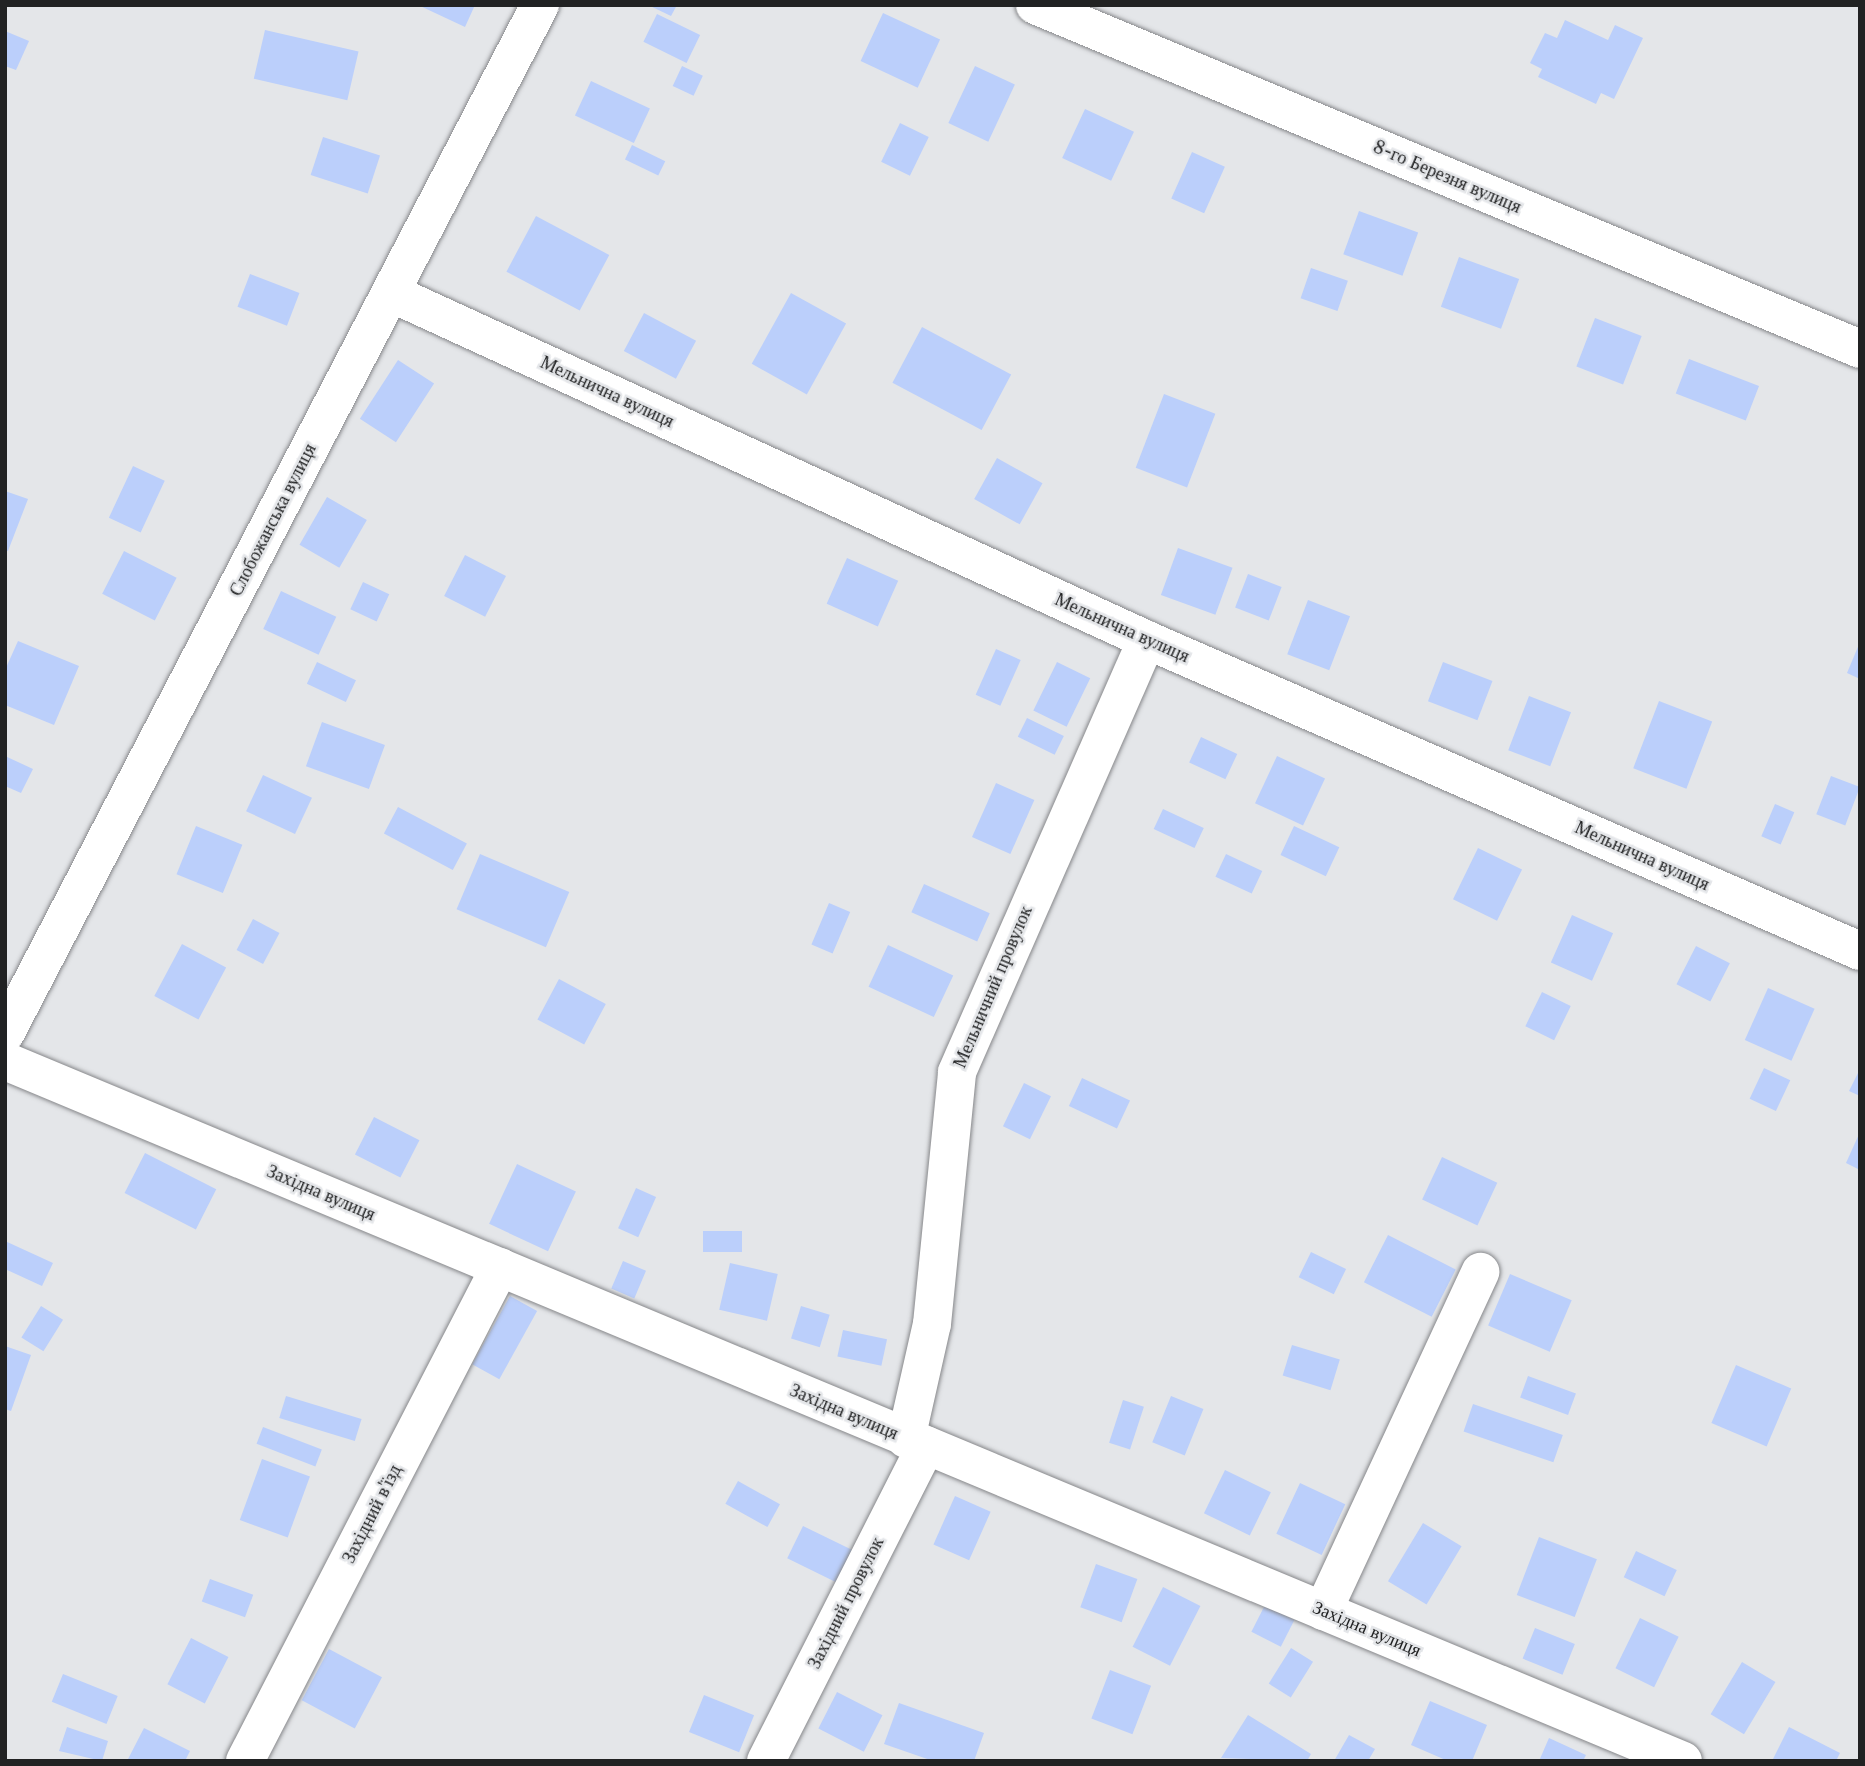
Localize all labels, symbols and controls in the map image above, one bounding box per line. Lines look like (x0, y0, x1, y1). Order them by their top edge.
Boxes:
street label: 8-го Березня вулиця (1370, 136, 1524, 218)
street label: Мельнична вулиця (537, 352, 677, 432)
street label: Слобожанська вулиця (225, 440, 321, 600)
street label: Мельнична вулиця (1052, 589, 1192, 667)
street label: Мельнична вулиця (1572, 817, 1712, 895)
street label: Мельничний провулок (949, 903, 1037, 1071)
street label: Західна вулиця (264, 1160, 378, 1226)
street label: Західна вулиця (787, 1379, 901, 1445)
street label: Західний в'їзд (338, 1461, 406, 1567)
street label: Західний провулок (804, 1534, 888, 1672)
street label: Західна вулиця (1310, 1596, 1424, 1662)

